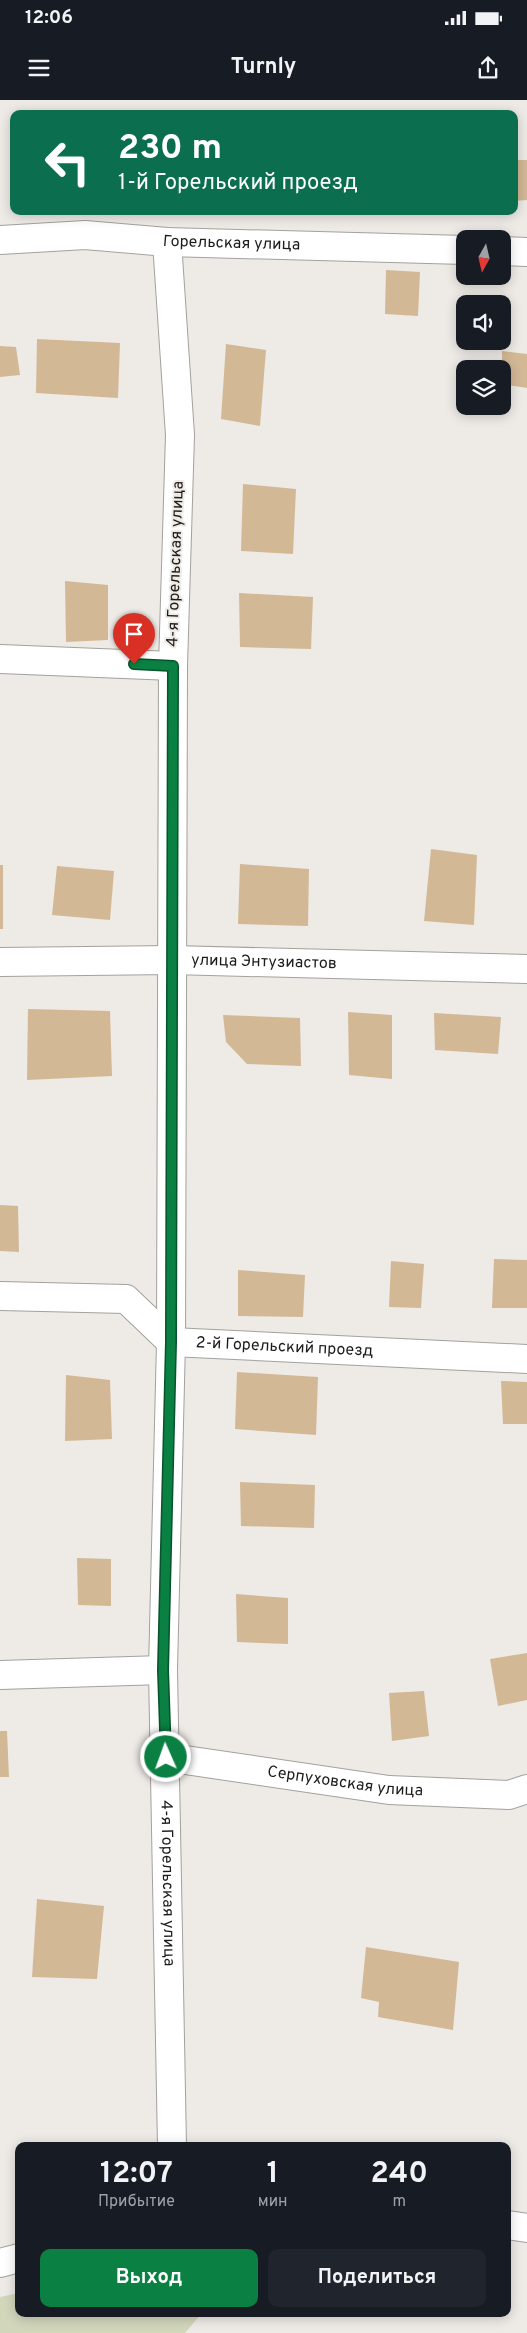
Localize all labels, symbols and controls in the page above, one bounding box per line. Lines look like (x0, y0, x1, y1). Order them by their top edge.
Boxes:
text: 12:06 (25, 6, 73, 30)
icon: menu (25, 54, 53, 82)
text: Turnly (231, 54, 296, 81)
icon: share (474, 54, 502, 82)
text: 230 m (118, 127, 222, 171)
icon: left (35, 130, 100, 195)
text: 1-й Горельский проезд (118, 170, 358, 197)
north arrow (456, 230, 511, 285)
map controls (456, 230, 511, 415)
street label: Горельская улица (162, 232, 300, 256)
button: sound (456, 295, 511, 350)
button: layers (456, 360, 511, 415)
street label: 4-я Горельская улица (163, 481, 189, 647)
pin (113, 613, 155, 664)
icon: arrive (120, 620, 148, 648)
street label: улица Энтузиастов (191, 950, 337, 974)
street label: 2-й Горельский проезд (195, 1333, 374, 1362)
position arrow (139, 1730, 191, 1782)
street label: Серпуховская улица (266, 1762, 423, 1801)
street label: 4-я Горельская улица (155, 1800, 179, 1967)
text: 12:07 (100, 2156, 173, 2193)
text: 1 (267, 2156, 279, 2193)
text: 240 (371, 2156, 428, 2193)
text: Прибытие (98, 2192, 175, 2212)
text: мин (258, 2192, 288, 2212)
text: m (393, 2192, 406, 2212)
button: Выход (40, 2249, 258, 2307)
button: Поделиться (268, 2249, 486, 2307)

